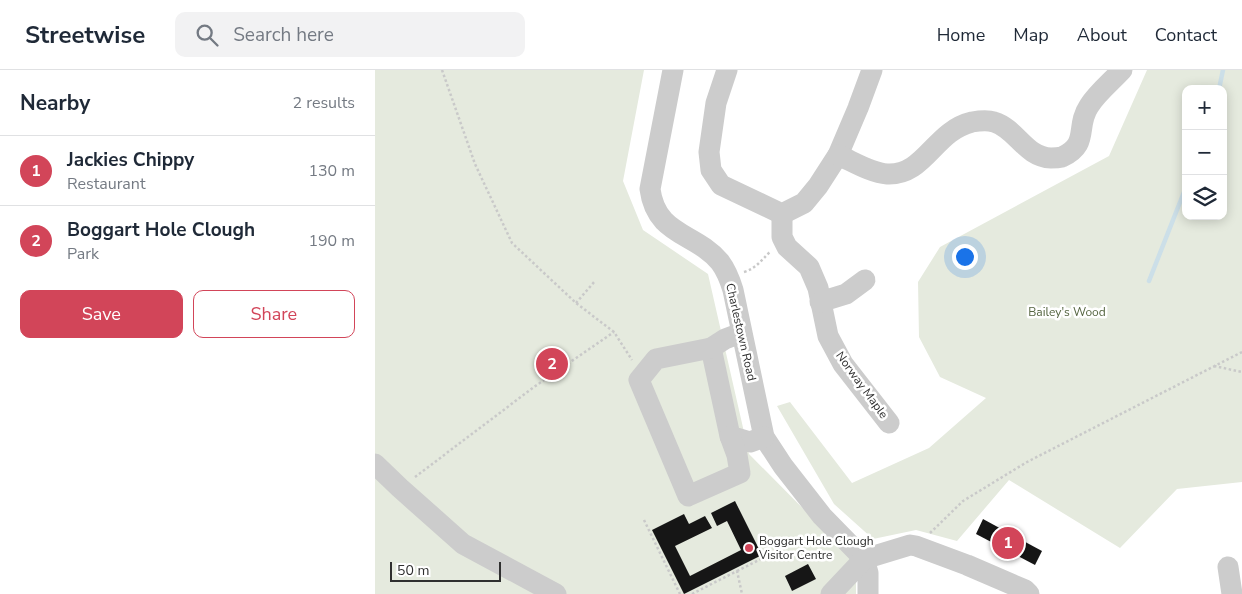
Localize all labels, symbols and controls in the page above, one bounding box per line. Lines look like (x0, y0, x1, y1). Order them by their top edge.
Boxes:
search box (175, 12, 525, 57)
text: Streetwise (25, 19, 145, 51)
icon: search (193, 21, 221, 49)
text: Search here (233, 22, 334, 48)
text: Home (937, 23, 985, 47)
text: Map (1013, 23, 1049, 47)
text: About (1077, 23, 1127, 47)
text: Contact (1155, 23, 1217, 47)
map controls (1182, 85, 1227, 220)
button: + (1182, 85, 1227, 130)
text: Nearby (20, 89, 90, 117)
text: 2 results (293, 92, 355, 114)
button: − (1182, 130, 1227, 175)
text: Jackies Chippy (67, 147, 194, 173)
text: 1 (31, 160, 41, 182)
text: 130 m (308, 160, 355, 182)
text: Restaurant (67, 173, 146, 195)
button: layers (1182, 175, 1227, 220)
text: Boggart Hole Clough (67, 217, 255, 243)
text: 2 (31, 230, 41, 252)
text: 190 m (308, 230, 355, 252)
text: Park (67, 243, 99, 265)
your location (952, 244, 978, 270)
street label: Charlestown Road (722, 282, 760, 382)
button: Save (20, 290, 183, 338)
button: Share (193, 290, 355, 338)
park label: Bailey's Wood (1028, 304, 1106, 320)
pin: 2 (536, 345, 568, 383)
street label: Norway Maple (832, 348, 892, 422)
pin: 1 (992, 524, 1024, 562)
place label: Boggart Hole Clough Visitor Centre (758, 533, 874, 563)
marker: Boggart Hole Clough Visitor Centre (743, 542, 755, 554)
scale bar (390, 559, 501, 582)
text: 50 m (397, 561, 429, 580)

